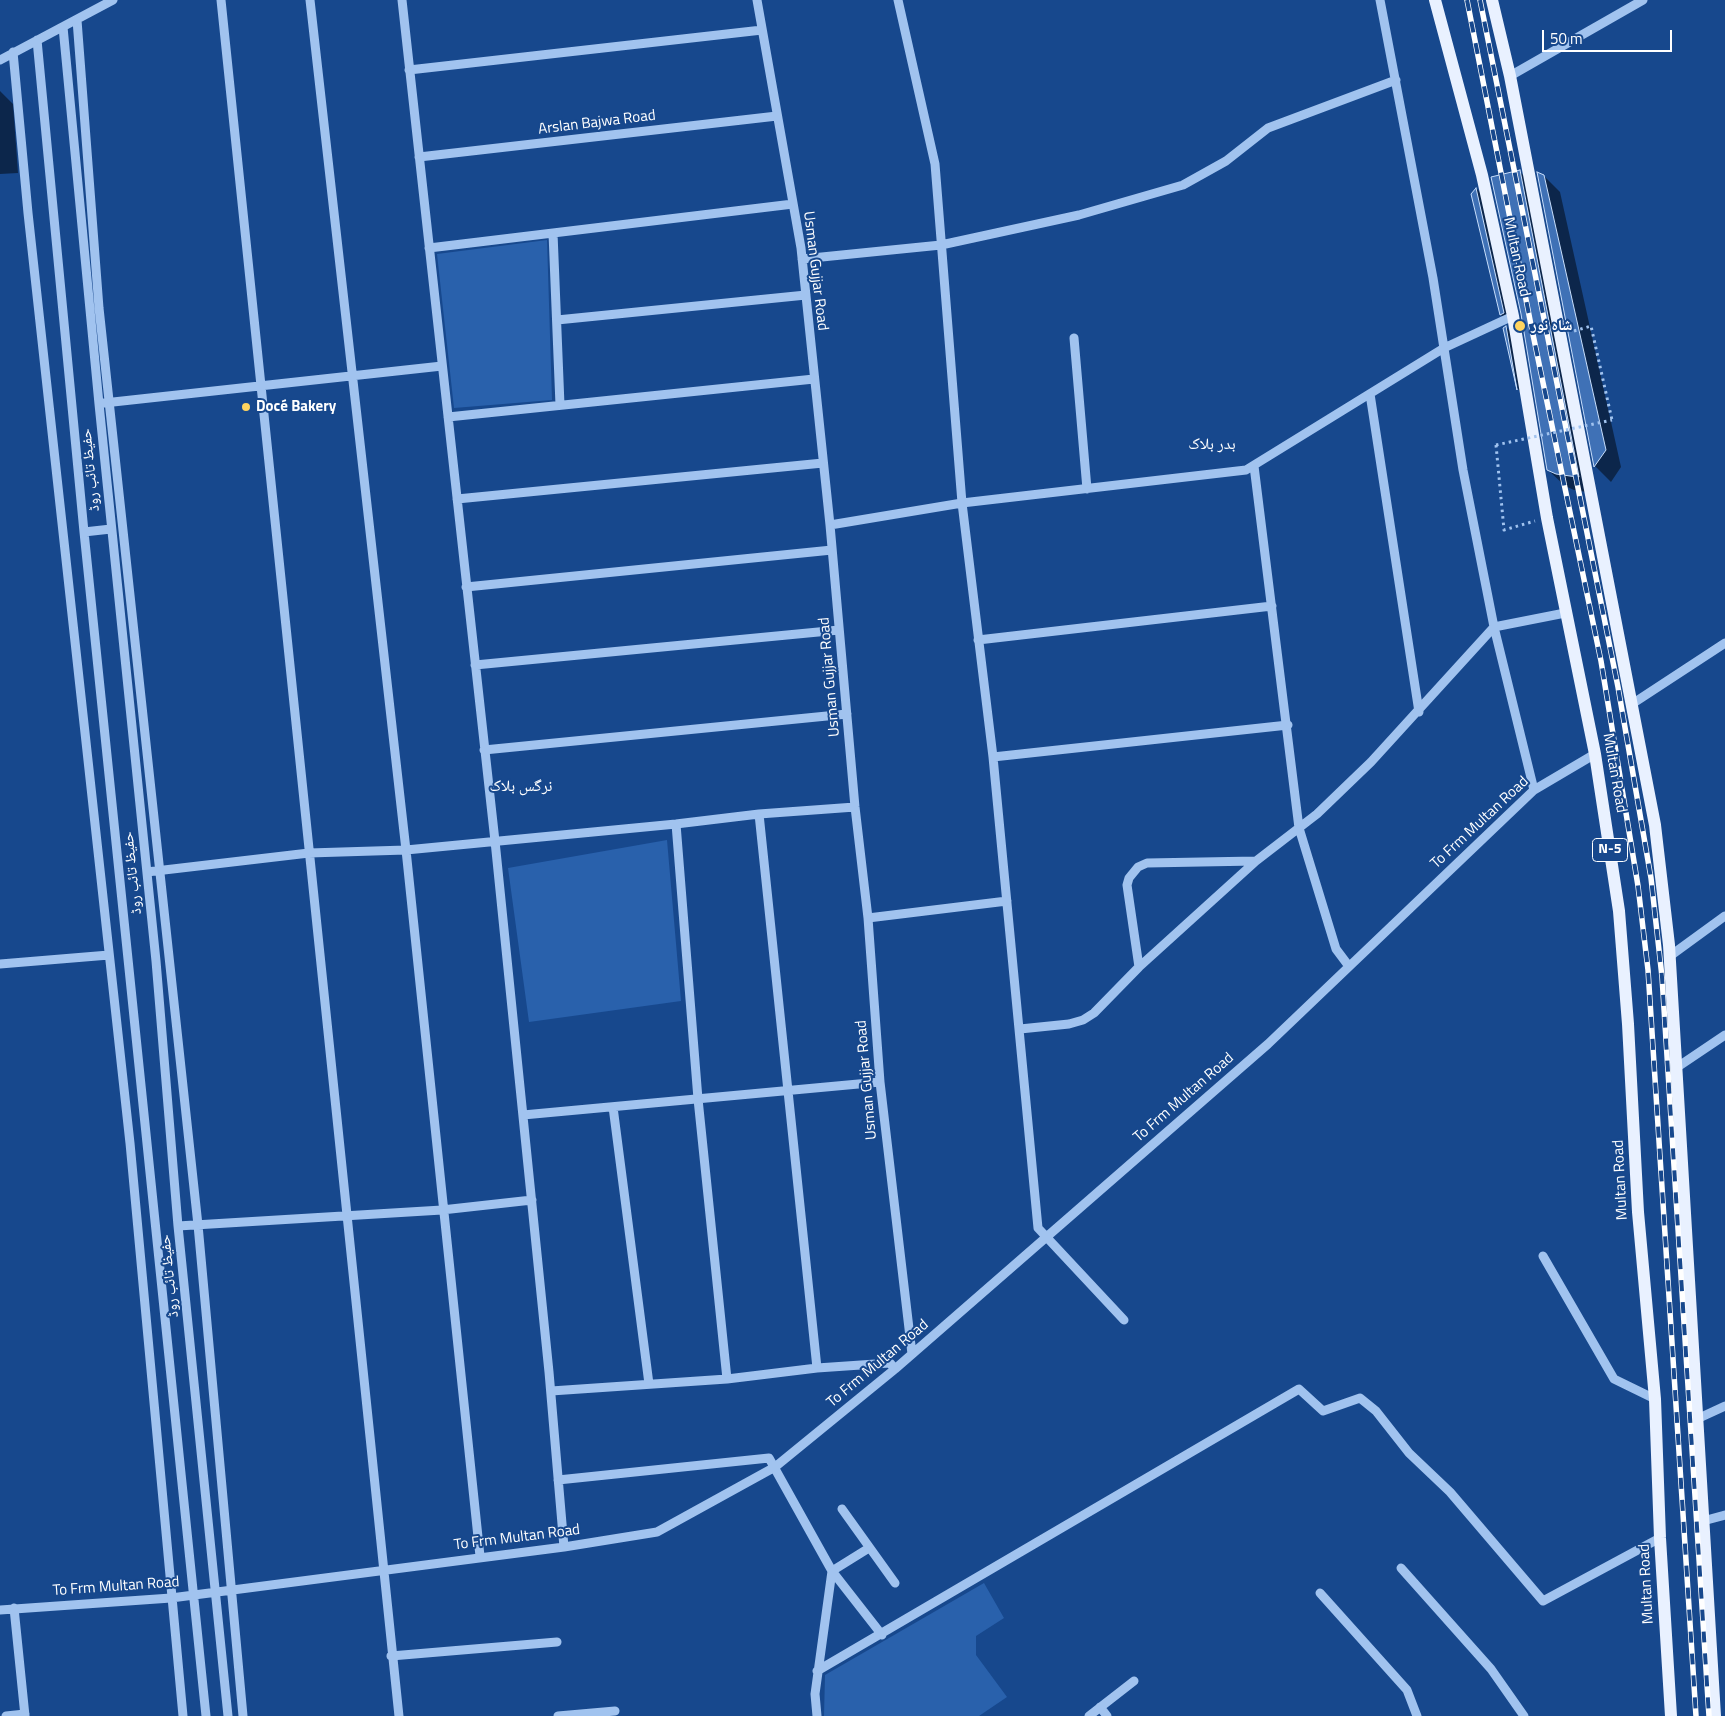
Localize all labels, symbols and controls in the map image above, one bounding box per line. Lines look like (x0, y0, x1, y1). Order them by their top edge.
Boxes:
scale bar (1545, 20, 1675, 52)
text: 50 m (1550, 27, 1583, 50)
street label: Arslan Bajwa Road (537, 107, 657, 139)
street label: Usman Gujjar Road (799, 210, 831, 332)
street label: Multan Road (1499, 216, 1533, 298)
place label: شاہ نور (1531, 317, 1573, 335)
marker: شاہ نور (1513, 319, 1527, 333)
place label: Docé Bakery (256, 398, 336, 416)
marker: Docé Bakery (240, 401, 252, 413)
street label: حفیظ تائب روڈ (78, 428, 104, 512)
district label: بدر بلاک (1188, 435, 1236, 455)
street label: Usman Gujjar Road (816, 616, 844, 738)
street label: Multan Road (1598, 732, 1630, 814)
street label: To Frm Multan Road (1427, 773, 1533, 873)
district label: نرگس بلاک (489, 777, 553, 797)
street label: حفیظ تائب روڈ (120, 831, 146, 915)
road number: N-5 (1592, 838, 1628, 862)
street label: Usman Gujjar Road (853, 1019, 881, 1141)
street label: To Frm Multan Road (1130, 1050, 1238, 1146)
street label: Multan Road (1610, 1139, 1632, 1221)
street label: حفیظ تائب روڈ (157, 1234, 183, 1318)
street label: To Frm Multan Road (824, 1316, 932, 1412)
street label: To Frm Multan Road (453, 1521, 581, 1555)
street label: Multan Road (1636, 1543, 1658, 1625)
street label: To Frm Multan Road (52, 1574, 180, 1600)

